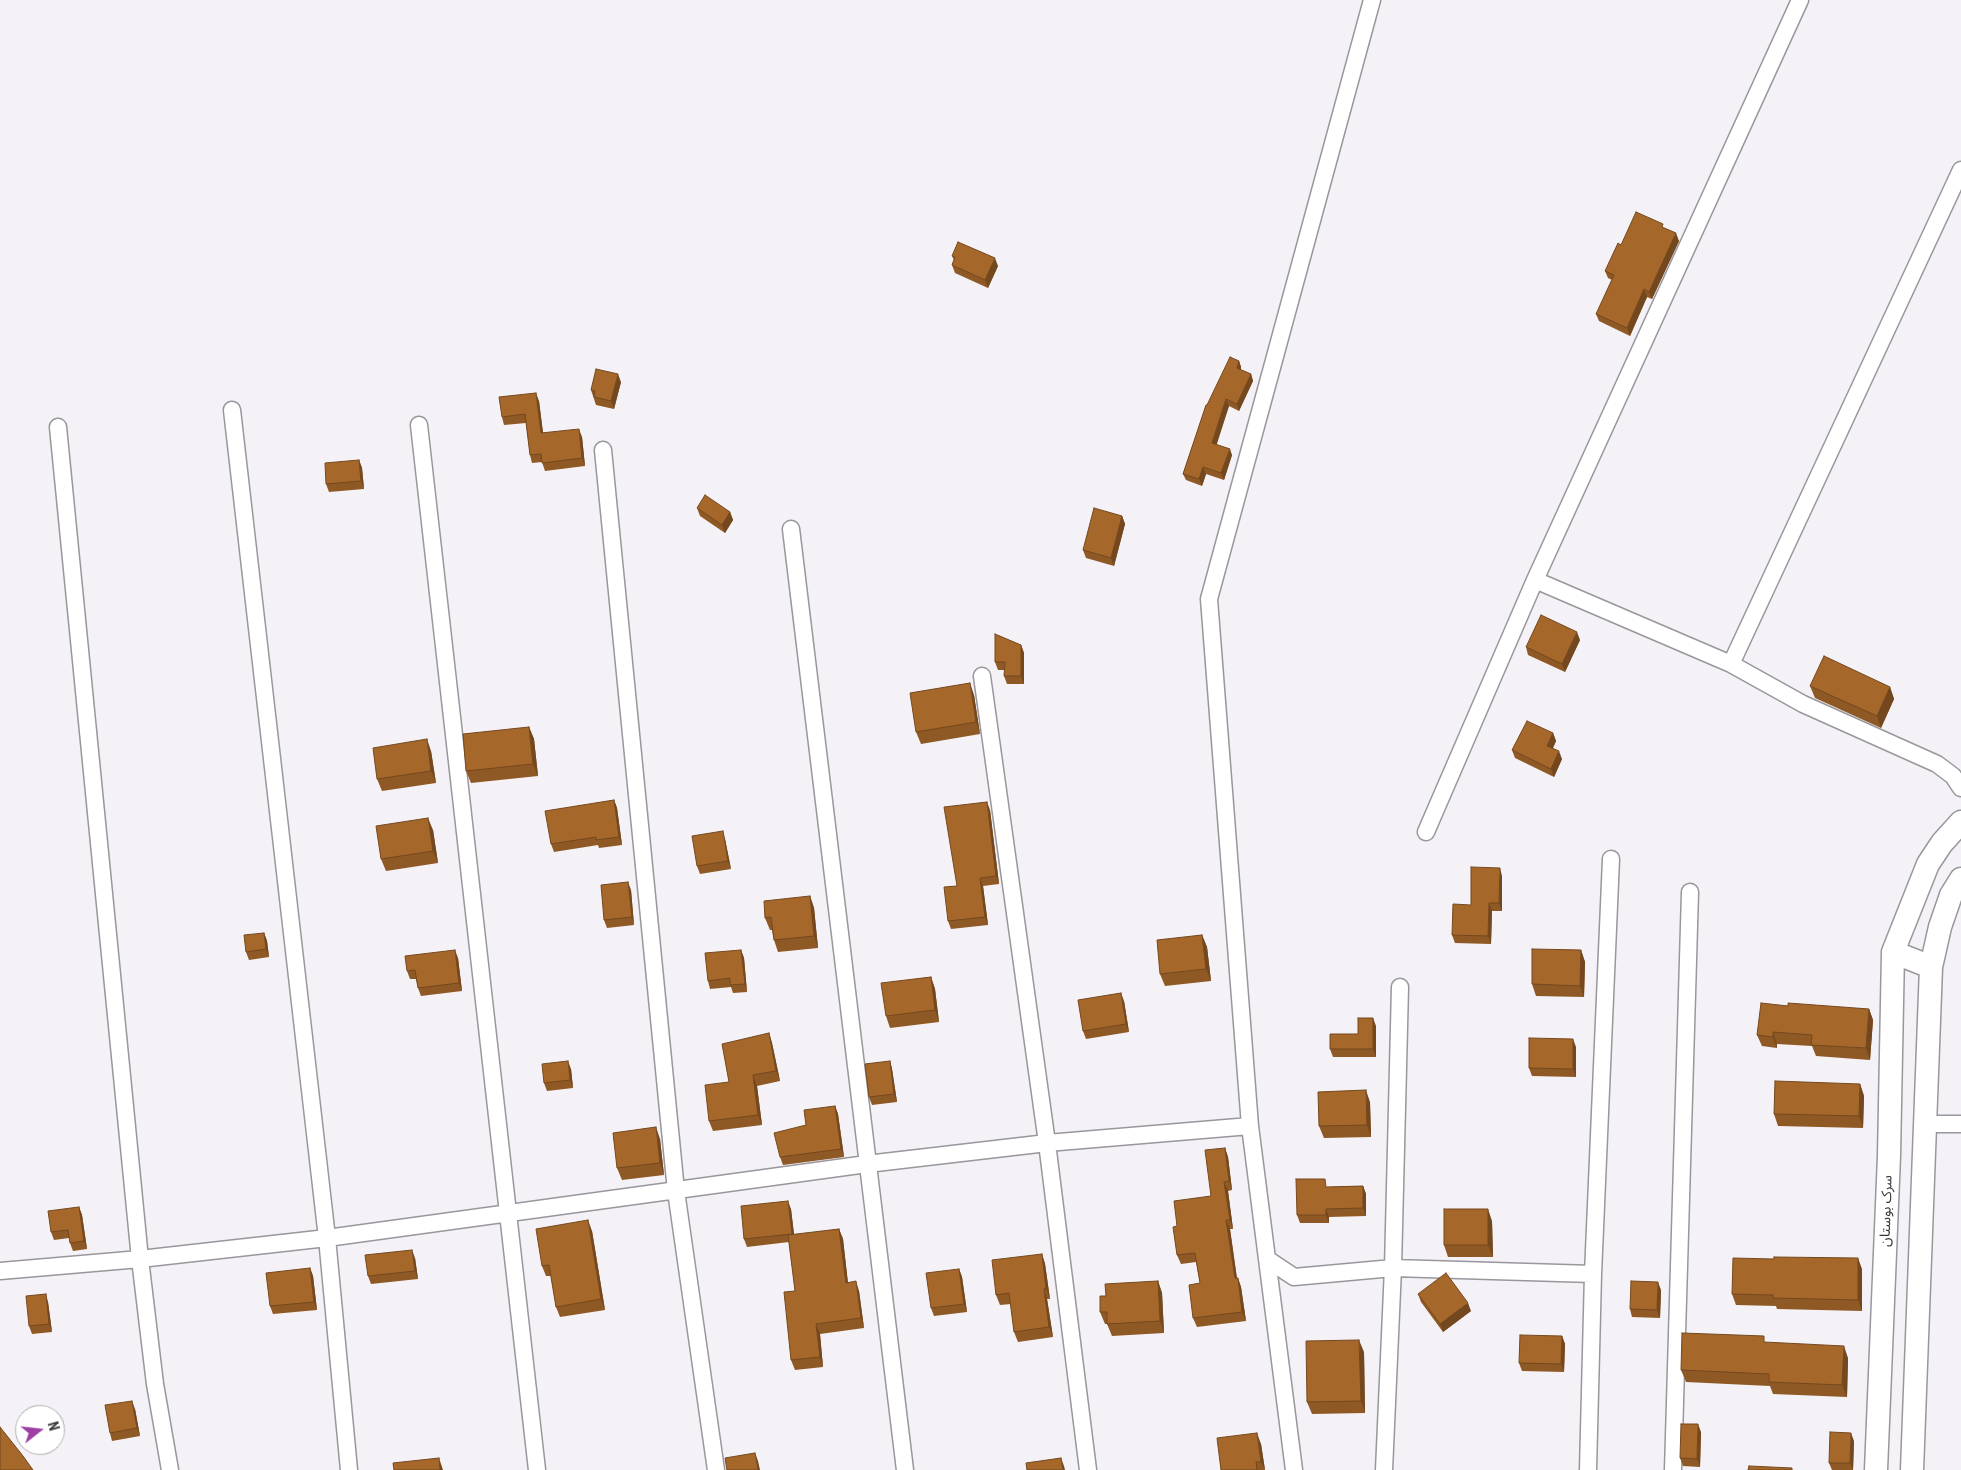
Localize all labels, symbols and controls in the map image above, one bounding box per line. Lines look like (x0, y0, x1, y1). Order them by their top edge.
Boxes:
street label: سرک بوستان (1877, 1175, 1897, 1247)
north arrow (15, 1405, 65, 1455)
text: N (45, 1420, 62, 1432)

